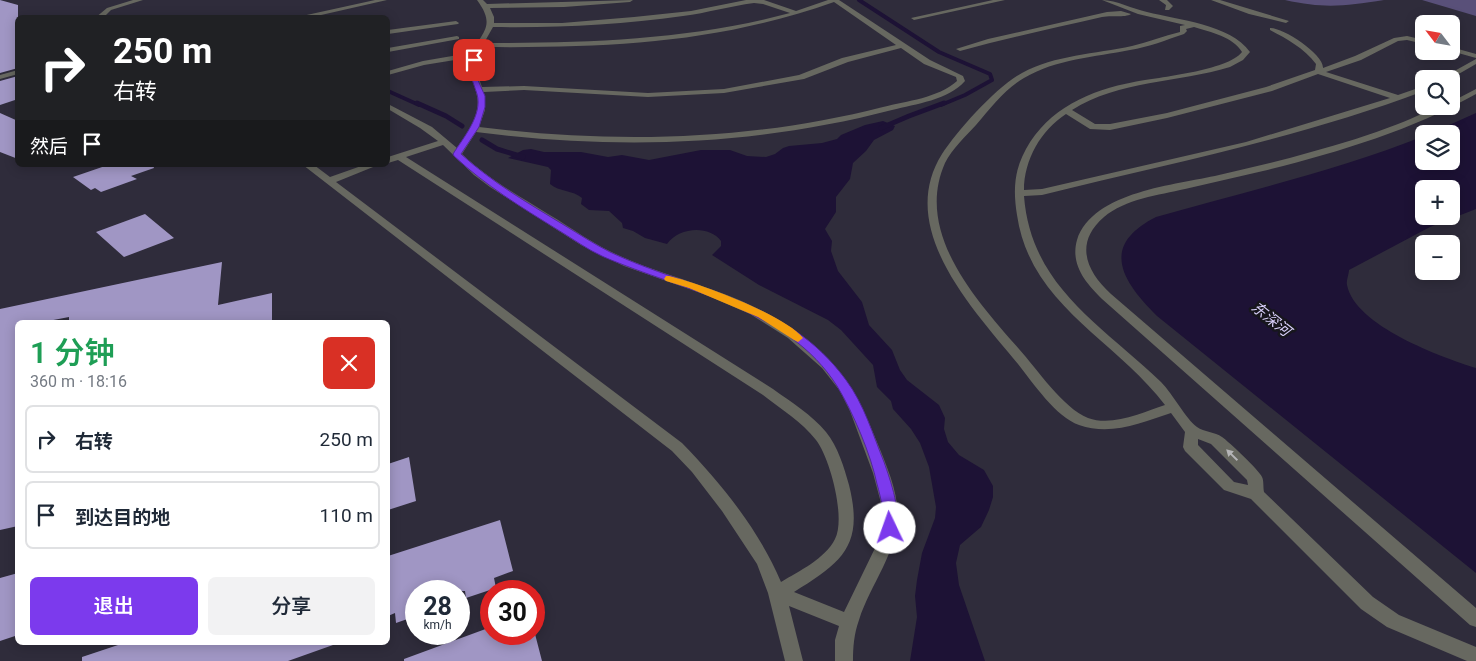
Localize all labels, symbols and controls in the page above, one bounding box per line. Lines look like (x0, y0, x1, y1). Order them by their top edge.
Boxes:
north arrow (1415, 15, 1460, 60)
map controls (1415, 15, 1460, 280)
text: 250 m (113, 31, 212, 72)
icon: right (30, 35, 95, 100)
pin (453, 39, 495, 81)
icon: arrive (460, 46, 488, 74)
button: search (1415, 70, 1460, 115)
text: 右转 (113, 79, 157, 104)
button: layers (1415, 125, 1460, 170)
icon: arrive (78, 130, 106, 158)
text: 然后 (30, 135, 68, 158)
button: + (1415, 180, 1460, 225)
button: − (1415, 235, 1460, 280)
water label: 东深河 (1248, 298, 1296, 342)
text: 1 分钟 (30, 335, 115, 370)
button: close (323, 337, 375, 389)
text: 360 m · 18:16 (30, 372, 127, 391)
icon: right (32, 425, 60, 453)
text: 250 m (320, 428, 373, 451)
text: 右转 (75, 430, 113, 453)
one-way arrow (1226, 450, 1238, 462)
icon: arrive (32, 501, 60, 529)
position arrow (863, 501, 915, 553)
text: 110 m (320, 504, 373, 527)
text: 到达目的地 (75, 506, 170, 529)
button: 退出 (30, 577, 198, 635)
button: 分享 (208, 577, 375, 635)
speed limit sign: 30 (480, 580, 545, 645)
text: 28 (423, 592, 452, 621)
text: km/h (423, 618, 452, 632)

